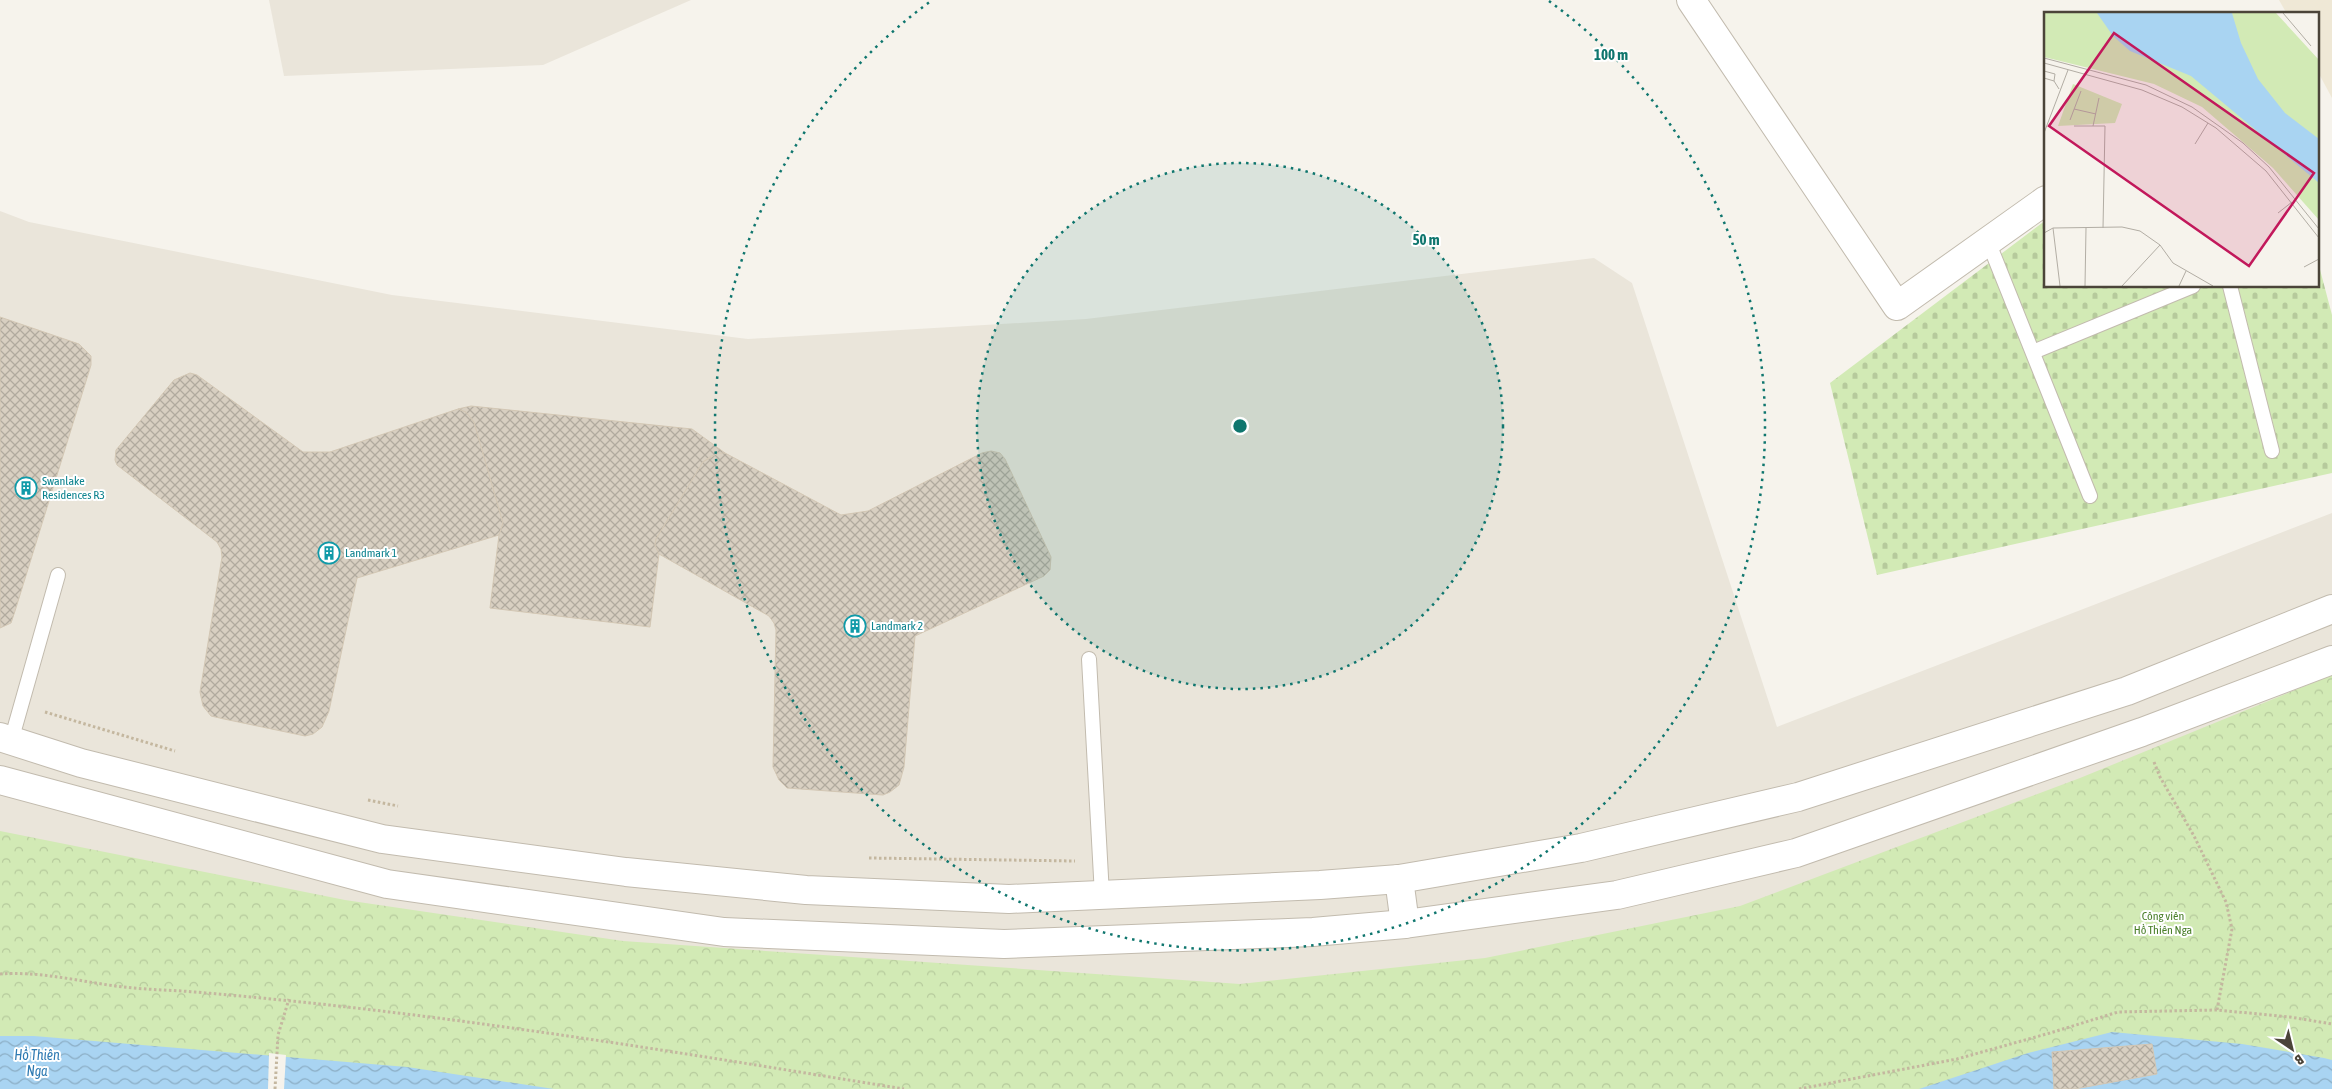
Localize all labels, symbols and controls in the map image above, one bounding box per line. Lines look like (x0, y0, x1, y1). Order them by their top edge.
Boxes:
inset map (2044, 12, 2320, 288)
text: 100 m (1594, 46, 1628, 63)
text: 50 m (1413, 231, 1440, 248)
centre of rings (1231, 417, 1249, 435)
place label: Swanlake Residences R3 (42, 474, 105, 502)
building icon: Swanlake Residences R3 (14, 476, 38, 500)
building icon: Landmark 1 (317, 541, 341, 565)
place label: Landmark 1 (345, 546, 397, 560)
building icon: Landmark 2 (843, 614, 867, 638)
place label: Landmark 2 (871, 619, 923, 633)
park label: Công viên Hồ Thiên Nga (2134, 909, 2192, 937)
north arrow (2267, 1024, 2317, 1074)
water label: Hồ Thiên Nga (14, 1046, 60, 1079)
text: B (2292, 1051, 2307, 1068)

